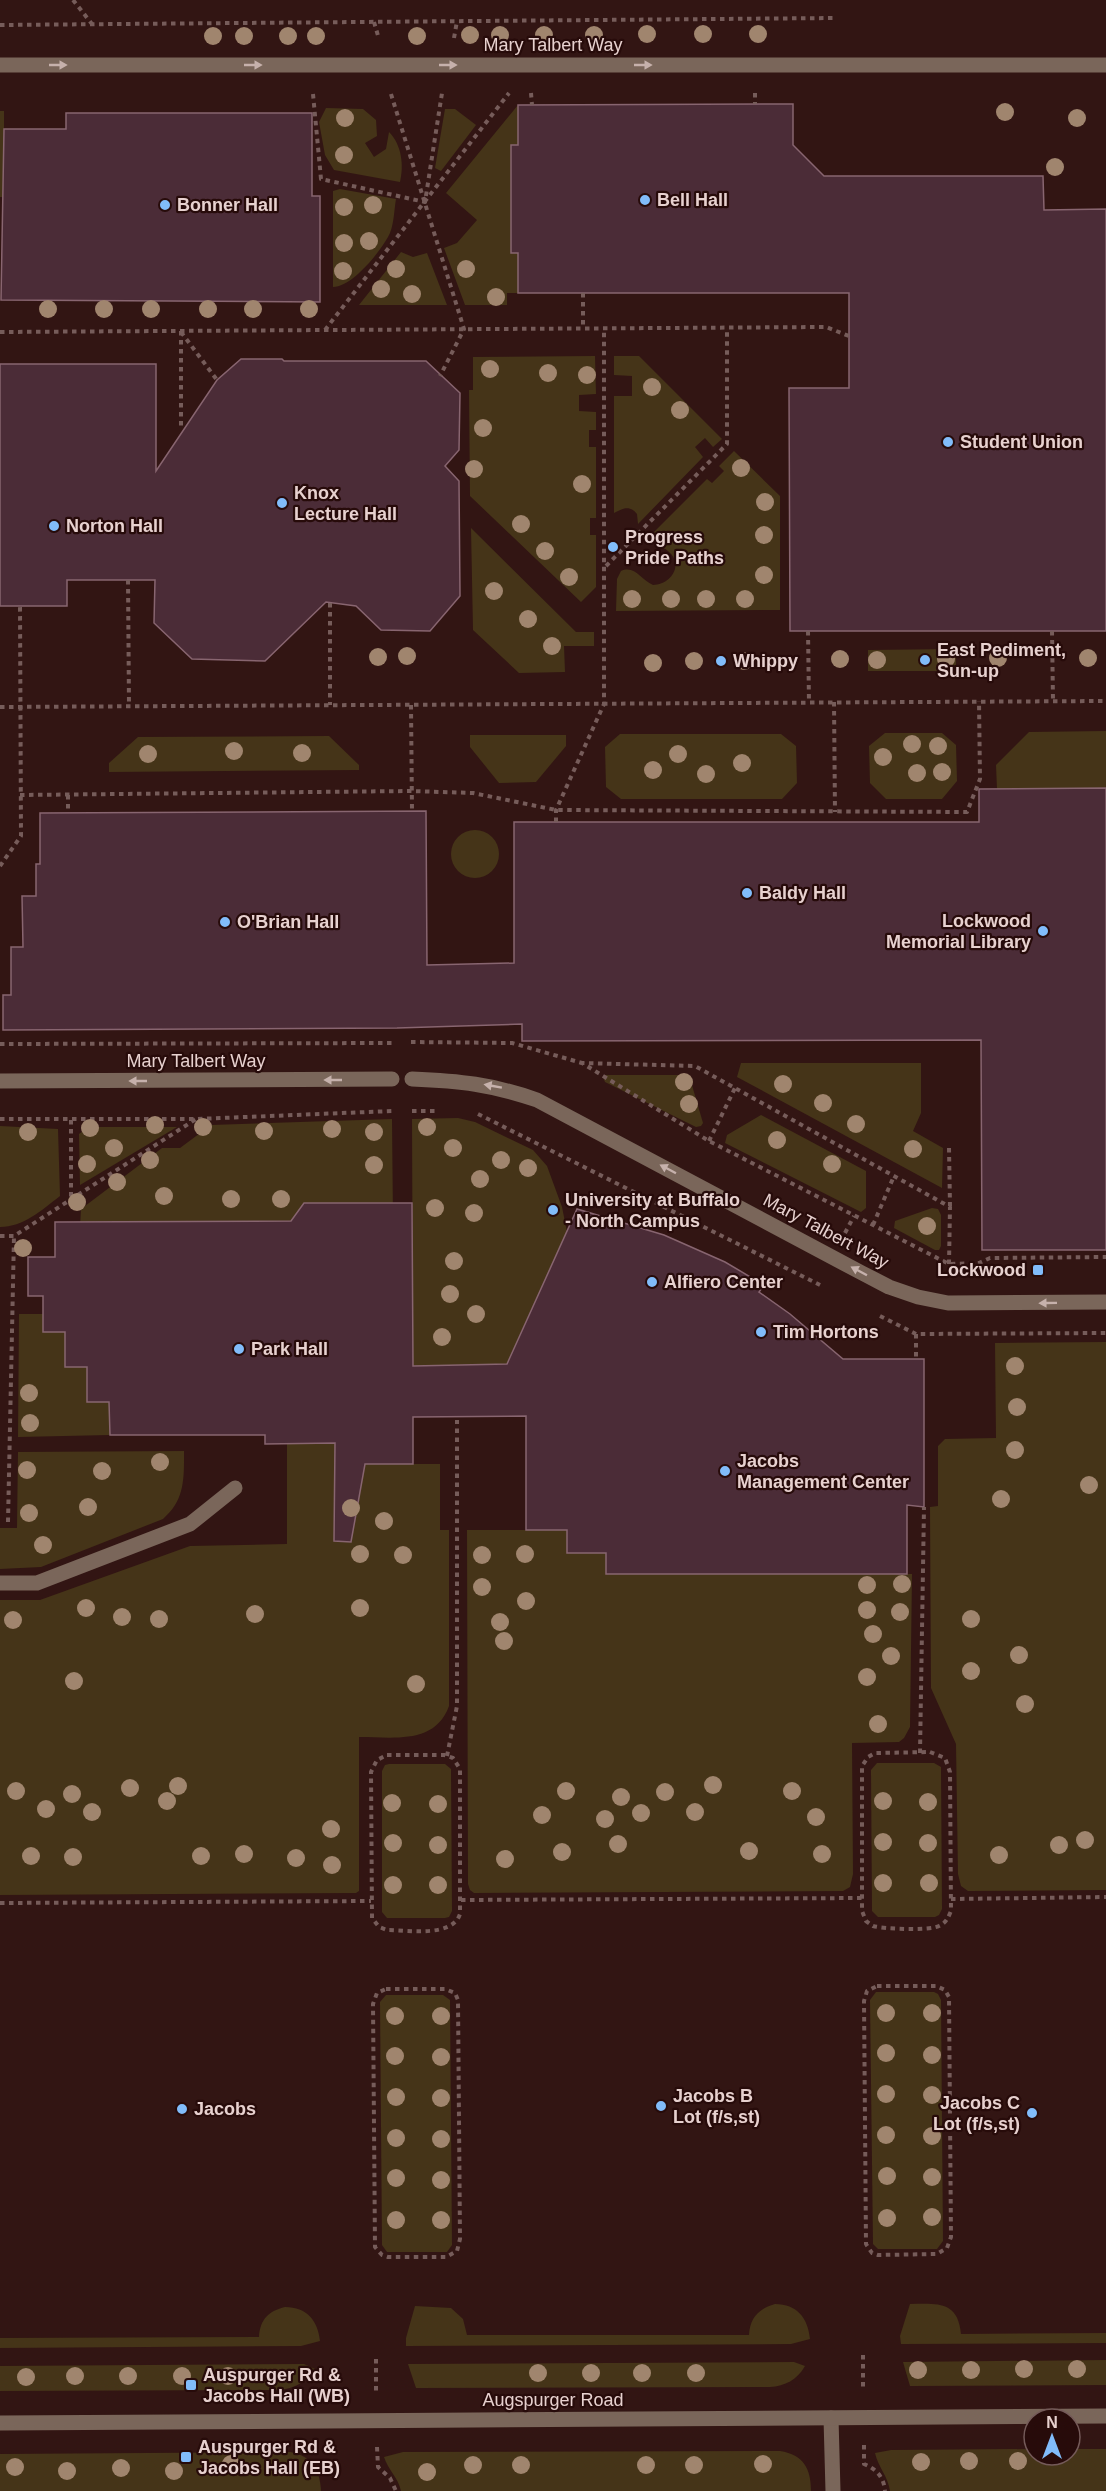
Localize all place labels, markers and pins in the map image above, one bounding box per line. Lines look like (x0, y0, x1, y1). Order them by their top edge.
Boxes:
place label: Bell Hall (657, 190, 728, 210)
marker: Bell Hall (638, 193, 652, 207)
place label: Bonner Hall (177, 195, 278, 215)
marker: Bonner Hall (158, 198, 172, 212)
place label: Student Union (960, 432, 1083, 452)
marker: Student Union (941, 435, 955, 449)
place label: Knox Lecture Hall (294, 483, 397, 524)
marker: Knox Lecture Hall (275, 496, 289, 510)
place label: Norton Hall (66, 516, 163, 536)
marker: Norton Hall (47, 519, 61, 533)
place label: Progress Pride Paths (625, 527, 724, 568)
marker: Progress Pride Paths (606, 540, 620, 554)
place label: East Pediment, Sun-up (937, 640, 1066, 681)
place label: Whippy (733, 651, 798, 671)
marker: East Pediment, Sun-up (918, 653, 932, 667)
marker: Whippy (714, 654, 728, 668)
place label: Baldy Hall (759, 883, 846, 903)
marker: Baldy Hall (740, 886, 754, 900)
place label: Lockwood Memorial Library (886, 911, 1031, 952)
place label: O'Brian Hall (237, 912, 339, 932)
marker: O'Brian Hall (218, 915, 232, 929)
marker: Lockwood Memorial Library (1036, 924, 1050, 938)
place label: University at Buffalo - North Campus (565, 1190, 740, 1231)
marker: University at Buffalo - North Campus (546, 1203, 560, 1217)
place label: Lockwood (937, 1260, 1026, 1280)
marker: Lockwood (1031, 1263, 1045, 1277)
place label: Alfiero Center (664, 1272, 783, 1292)
marker: Alfiero Center (645, 1275, 659, 1289)
place label: Tim Hortons (773, 1322, 879, 1342)
marker: Tim Hortons (754, 1325, 768, 1339)
place label: Park Hall (251, 1339, 328, 1359)
marker: Park Hall (232, 1342, 246, 1356)
place label: Jacobs Management Center (737, 1451, 909, 1492)
marker: Jacobs Management Center (718, 1464, 732, 1478)
place label: Jacobs B Lot (f/s,st) (673, 2086, 760, 2127)
place label: Jacobs C Lot (f/s,st) (933, 2093, 1020, 2134)
place label: Jacobs (194, 2099, 256, 2119)
marker: Jacobs B Lot (f/s,st) (654, 2099, 668, 2113)
marker: Jacobs (175, 2102, 189, 2116)
marker: Jacobs C Lot (f/s,st) (1025, 2106, 1039, 2120)
place label: Auspurger Rd & Jacobs Hall (WB) (203, 2365, 350, 2406)
marker: Auspurger Rd & Jacobs Hall (WB) (184, 2378, 198, 2392)
place label: Auspurger Rd & Jacobs Hall (EB) (198, 2437, 340, 2478)
marker: Auspurger Rd & Jacobs Hall (EB) (179, 2450, 193, 2464)

